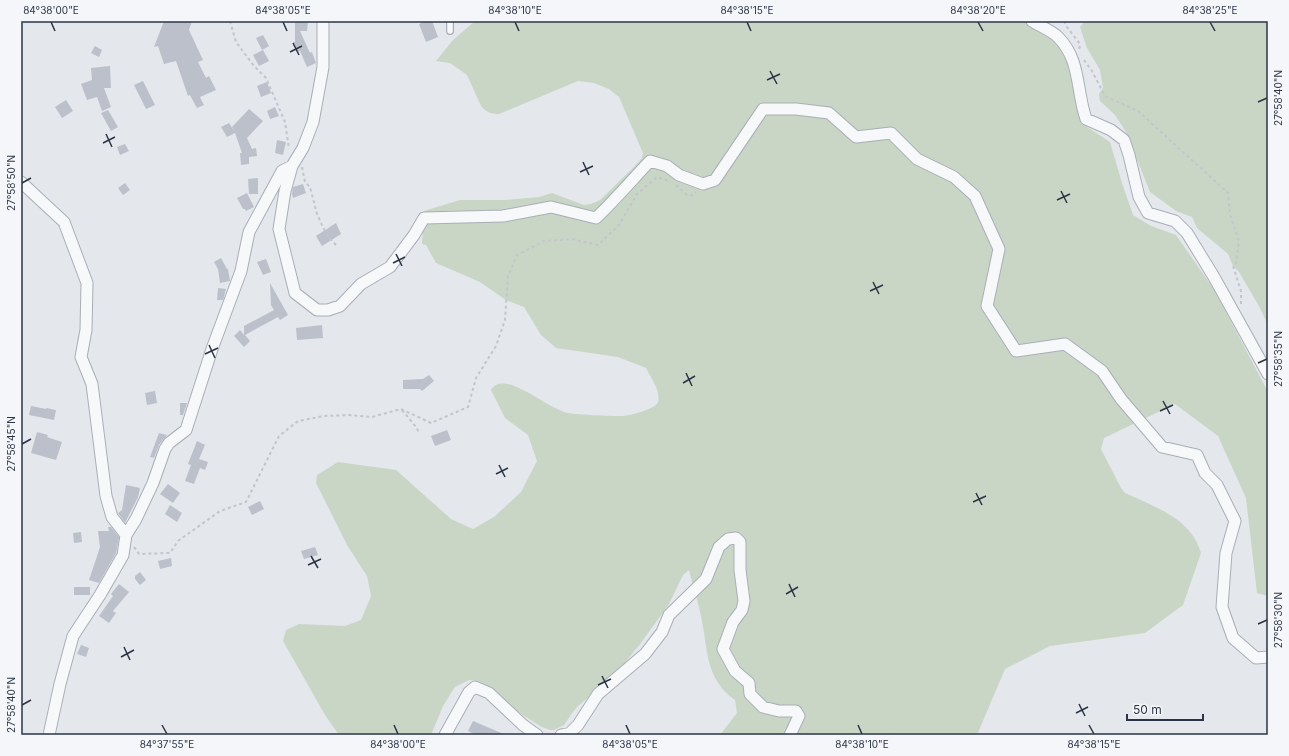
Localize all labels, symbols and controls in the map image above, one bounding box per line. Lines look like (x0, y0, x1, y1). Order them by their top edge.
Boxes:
text: 84°38'00"E (23, 4, 79, 16)
text: 84°38'05"E (255, 4, 311, 16)
text: 84°38'10"E (488, 4, 542, 16)
text: 84°38'15"E (720, 4, 774, 16)
text: 84°38'20"E (950, 4, 1006, 16)
text: 84°38'25"E (1182, 4, 1238, 16)
text: 27°58'40"N (1272, 70, 1284, 126)
text: 27°58'50"N (5, 155, 17, 211)
text: 27°58'35"N (1272, 331, 1284, 387)
text: 27°58'45"N (5, 416, 17, 472)
text: 27°58'30"N (1272, 592, 1284, 648)
text: 27°58'40"N (5, 677, 17, 733)
scale bar (1127, 696, 1203, 722)
text: 50 m (1133, 702, 1162, 717)
text: 84°37'55"E (140, 738, 194, 750)
text: 84°38'00"E (370, 738, 426, 750)
text: 84°38'05"E (602, 738, 658, 750)
text: 84°38'10"E (835, 738, 889, 750)
text: 84°38'15"E (1067, 738, 1121, 750)

